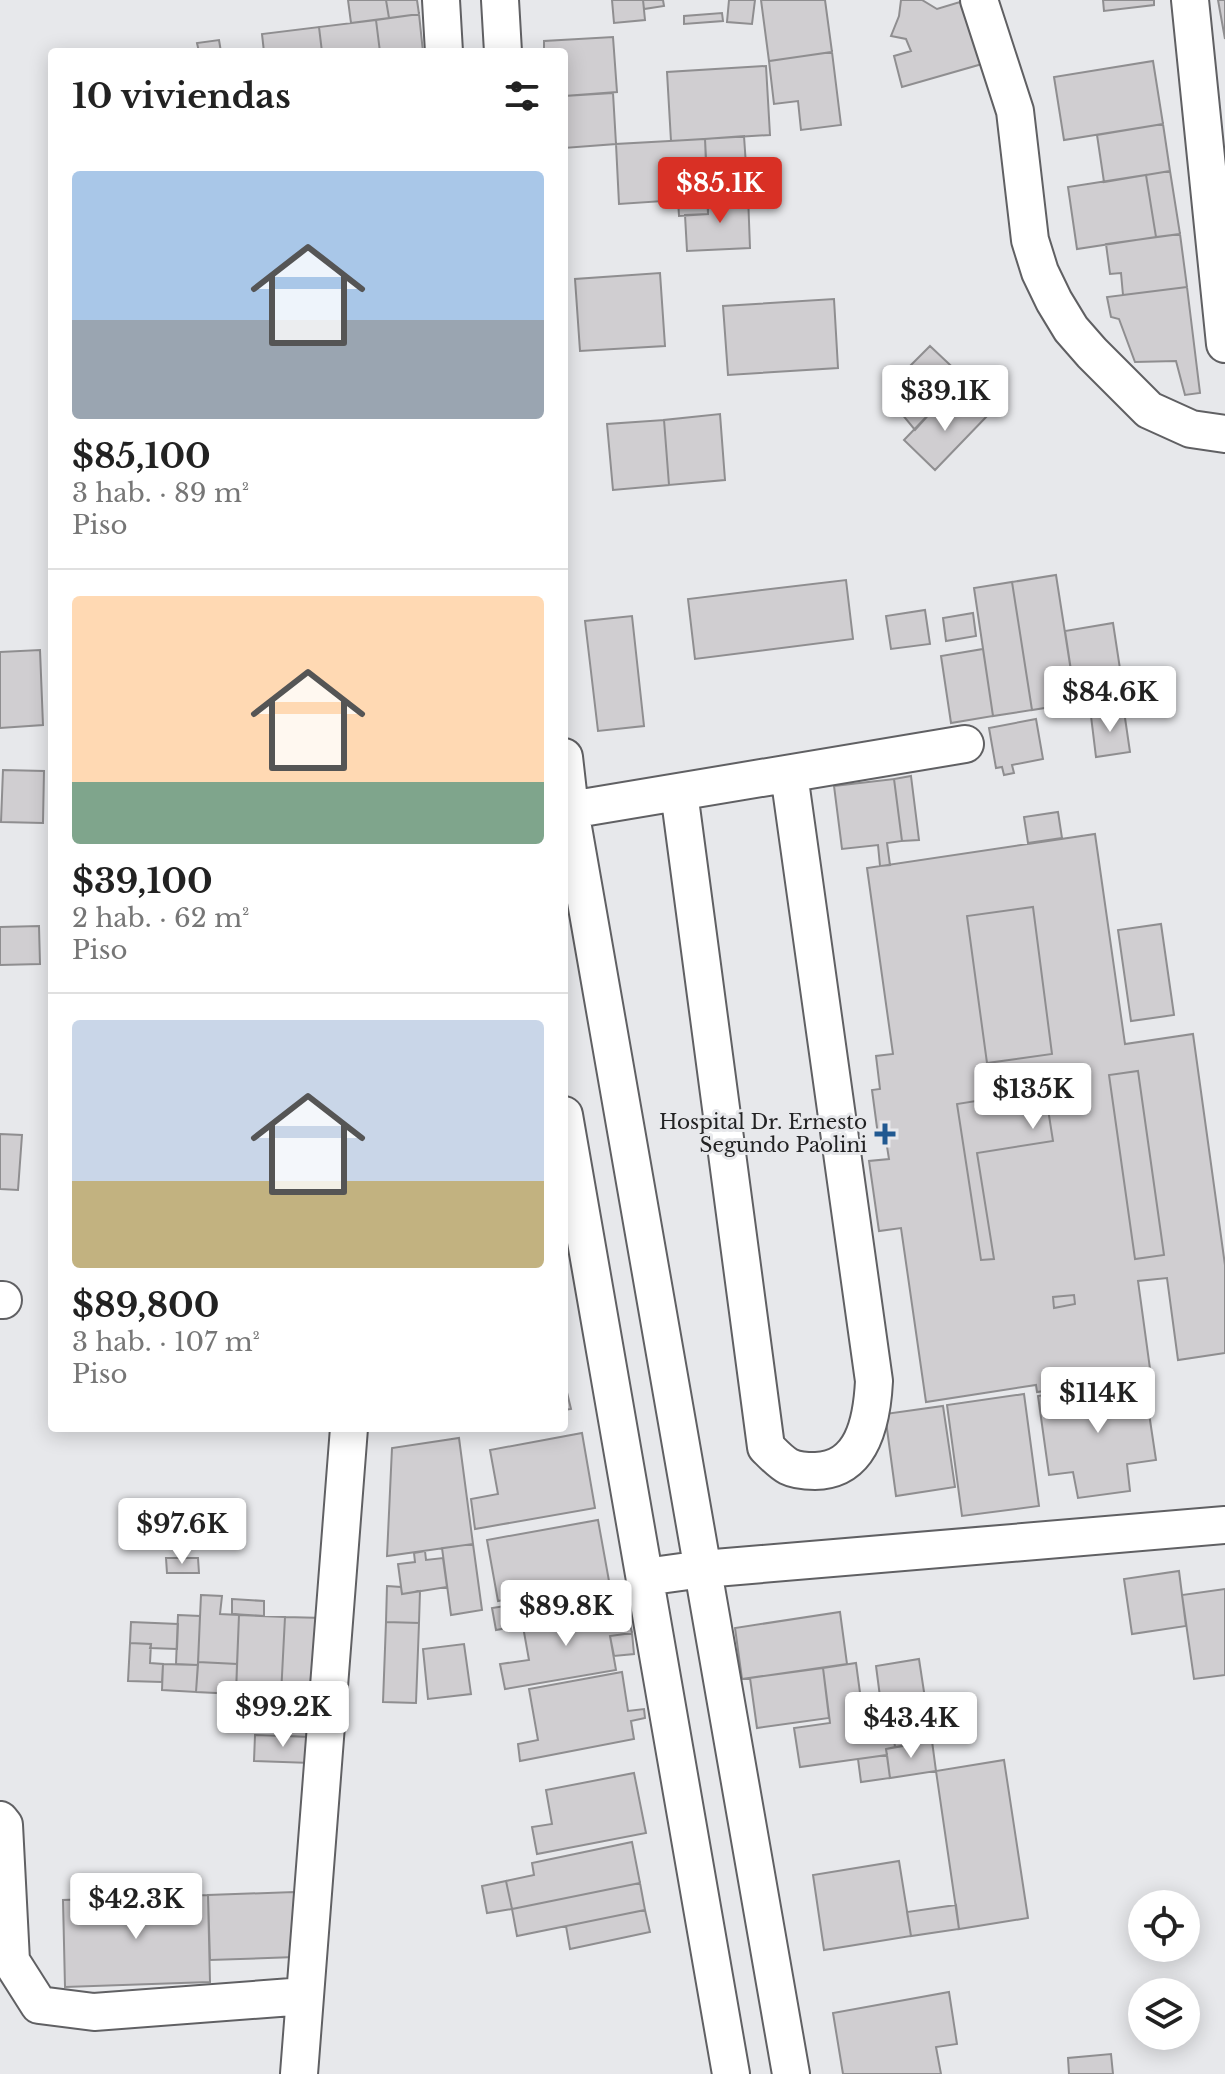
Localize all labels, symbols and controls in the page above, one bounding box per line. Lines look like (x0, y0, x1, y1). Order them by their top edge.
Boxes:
icon: filters (500, 74, 544, 118)
text: 10 viviendas (72, 75, 291, 117)
pin: $85.1K (655, 157, 785, 225)
text: $85.1K (676, 167, 764, 199)
icon: home (236, 223, 380, 367)
pin: $39.1K (880, 365, 1010, 433)
text: $39.1K (900, 375, 990, 407)
text: $85,100 (72, 435, 211, 477)
text: 3 hab. · 89 m² (72, 477, 249, 509)
text: Piso (72, 509, 128, 541)
icon: home (236, 648, 380, 792)
pin: $84.6K (1045, 666, 1175, 734)
text: $84.6K (1062, 676, 1158, 708)
text: $39,100 (72, 860, 213, 902)
text: 2 hab. · 62 m² (72, 902, 250, 934)
text: Piso (72, 934, 128, 966)
pin: $135K (977, 1063, 1089, 1131)
icon: home (236, 1072, 380, 1216)
text: $135K (992, 1073, 1074, 1105)
place label: Hospital Dr. Ernesto Segundo Paolini (659, 1110, 867, 1157)
marker: Hospital Dr. Ernesto Segundo Paolini (874, 1123, 896, 1145)
text: $89,800 (72, 1284, 219, 1326)
text: 3 hab. · 107 m² (72, 1326, 260, 1358)
text: Piso (72, 1358, 128, 1390)
pin: $114K (1042, 1367, 1154, 1435)
text: $114K (1059, 1377, 1137, 1409)
pin: $97.6K (117, 1498, 247, 1566)
text: $97.6K (136, 1508, 228, 1540)
pin: $89.8K (501, 1580, 631, 1648)
text: $89.8K (519, 1590, 613, 1622)
pin: $99.2K (218, 1681, 348, 1749)
text: $99.2K (235, 1691, 331, 1723)
pin: $43.4K (846, 1692, 976, 1760)
text: $43.4K (863, 1702, 959, 1734)
pin: $42.3K (71, 1873, 201, 1941)
text: $42.3K (88, 1883, 184, 1915)
map controls (1128, 1890, 1200, 2050)
button: locate (1128, 1890, 1200, 1962)
button: layers (1128, 1978, 1200, 2050)

